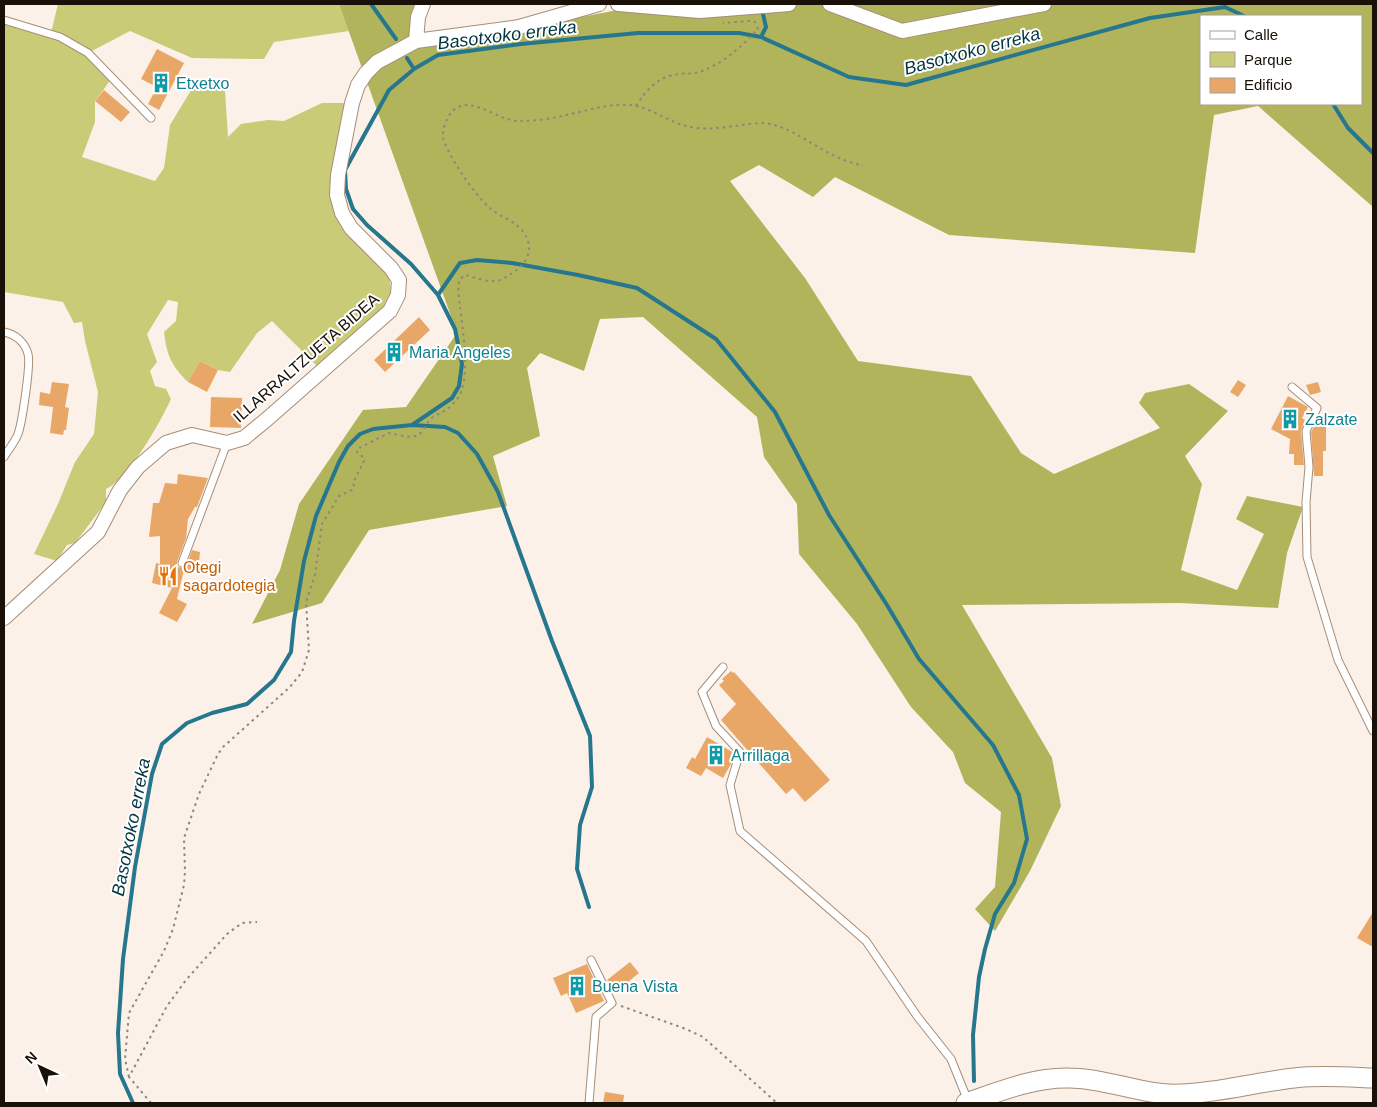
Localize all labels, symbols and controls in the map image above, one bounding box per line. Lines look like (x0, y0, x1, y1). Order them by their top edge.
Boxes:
legend (1200, 15, 1362, 105)
water label: Basotxoko erreka (436, 17, 578, 53)
water label: Basotxoko erreka (902, 23, 1042, 79)
text: Calle (1244, 26, 1278, 43)
text: Parque (1244, 51, 1292, 68)
building icon: Etxetxo (150, 72, 172, 94)
place label: Etxetxo (176, 75, 229, 92)
text: Edificio (1244, 76, 1292, 93)
street label: ILLARRALTZUETA BIDEA (230, 290, 382, 426)
building icon: Maria Angeles (383, 341, 405, 363)
place label: Maria Angeles (409, 344, 510, 361)
building icon: Zalzate (1279, 408, 1301, 430)
place label: Zalzate (1305, 411, 1358, 428)
place label: Otegi sagardotegia (183, 559, 276, 594)
restaurant icon: Otegi sagardotegia (157, 565, 179, 587)
building icon: Arrillaga (705, 744, 727, 766)
place label: Arrillaga (731, 747, 790, 764)
water label: Basotxoko erreka (108, 756, 154, 898)
building icon: Buena Vista (566, 975, 588, 997)
place label: Buena Vista (592, 978, 678, 995)
north arrow (15, 1042, 65, 1092)
text: N (22, 1048, 40, 1067)

